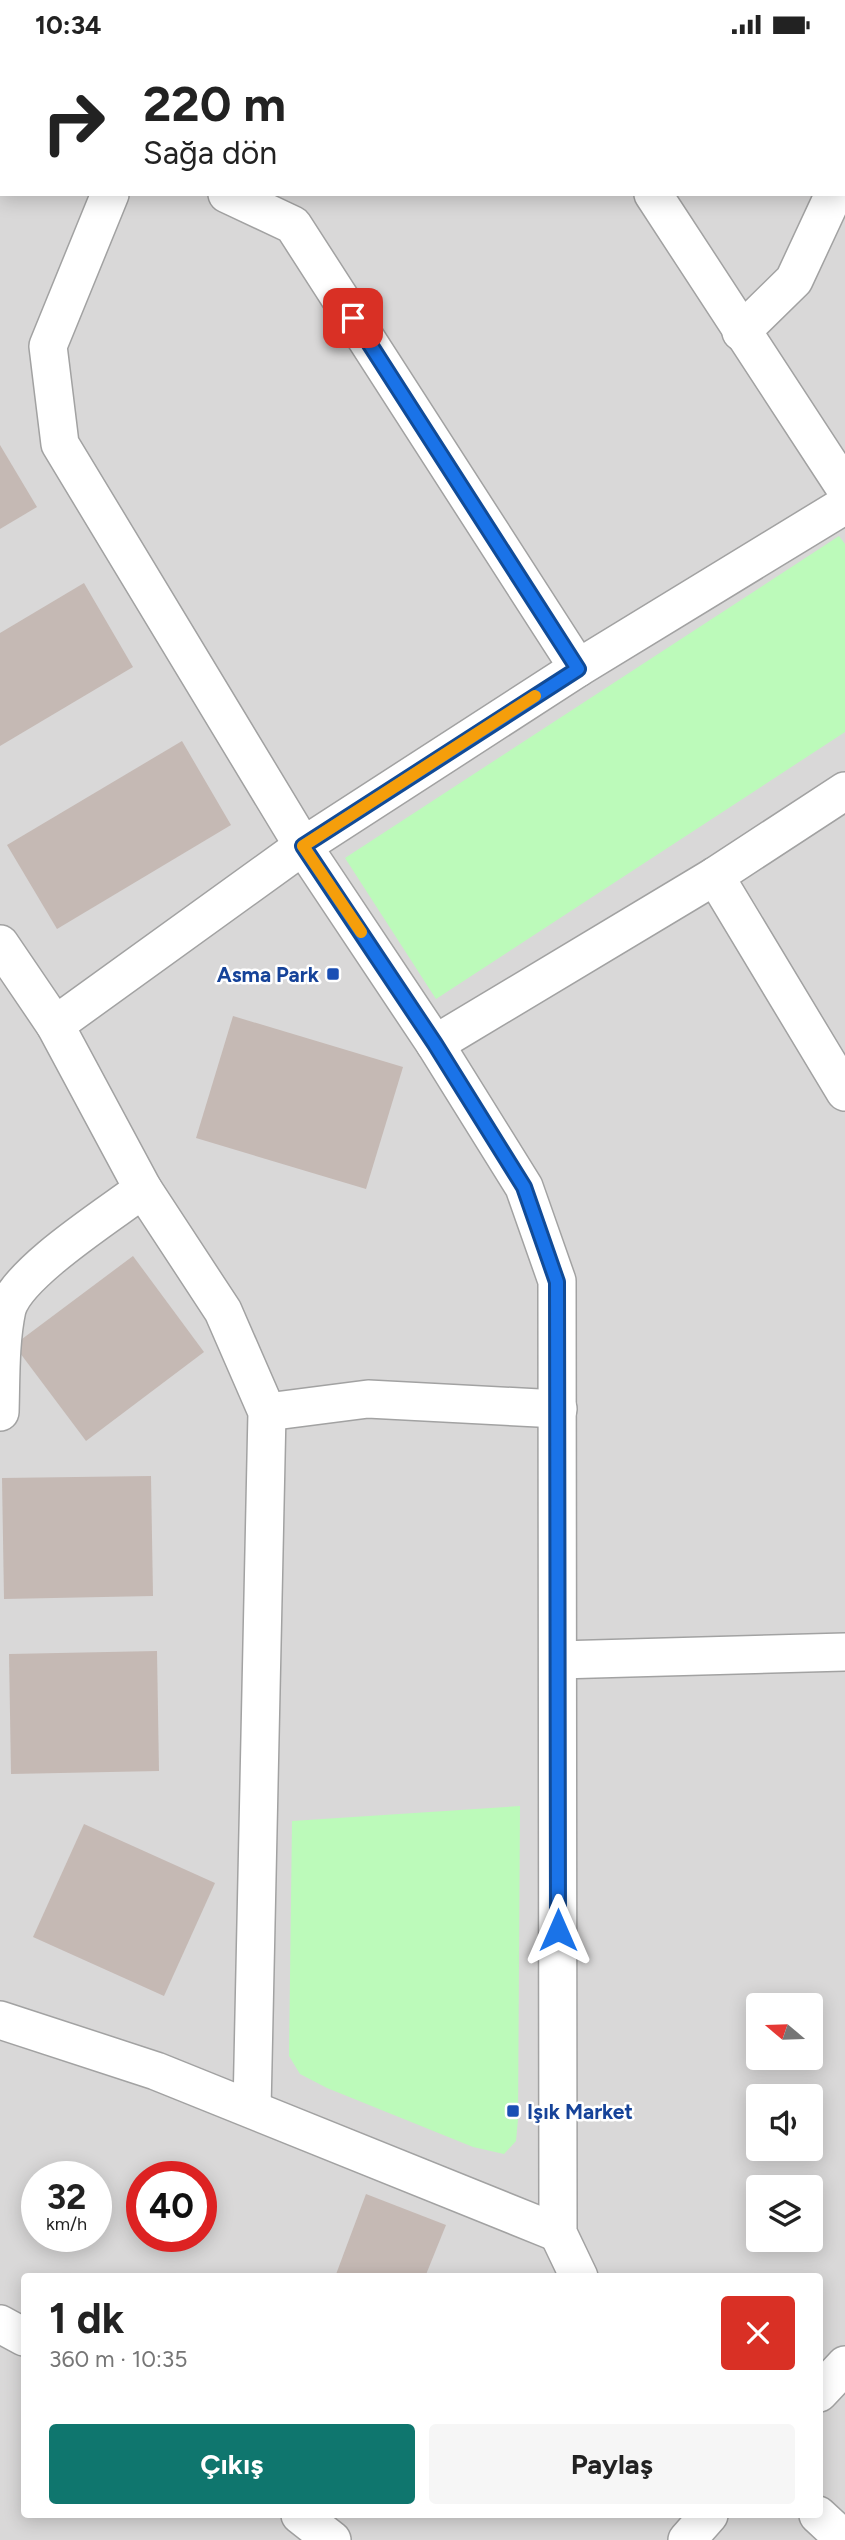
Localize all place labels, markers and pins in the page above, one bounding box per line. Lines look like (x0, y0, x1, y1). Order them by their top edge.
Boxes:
pin (323, 288, 383, 348)
place label: Asma Park (217, 962, 320, 987)
marker: Asma Park (325, 966, 341, 982)
place label: Işık Market (527, 2099, 633, 2124)
marker: Işık Market (505, 2103, 521, 2119)

